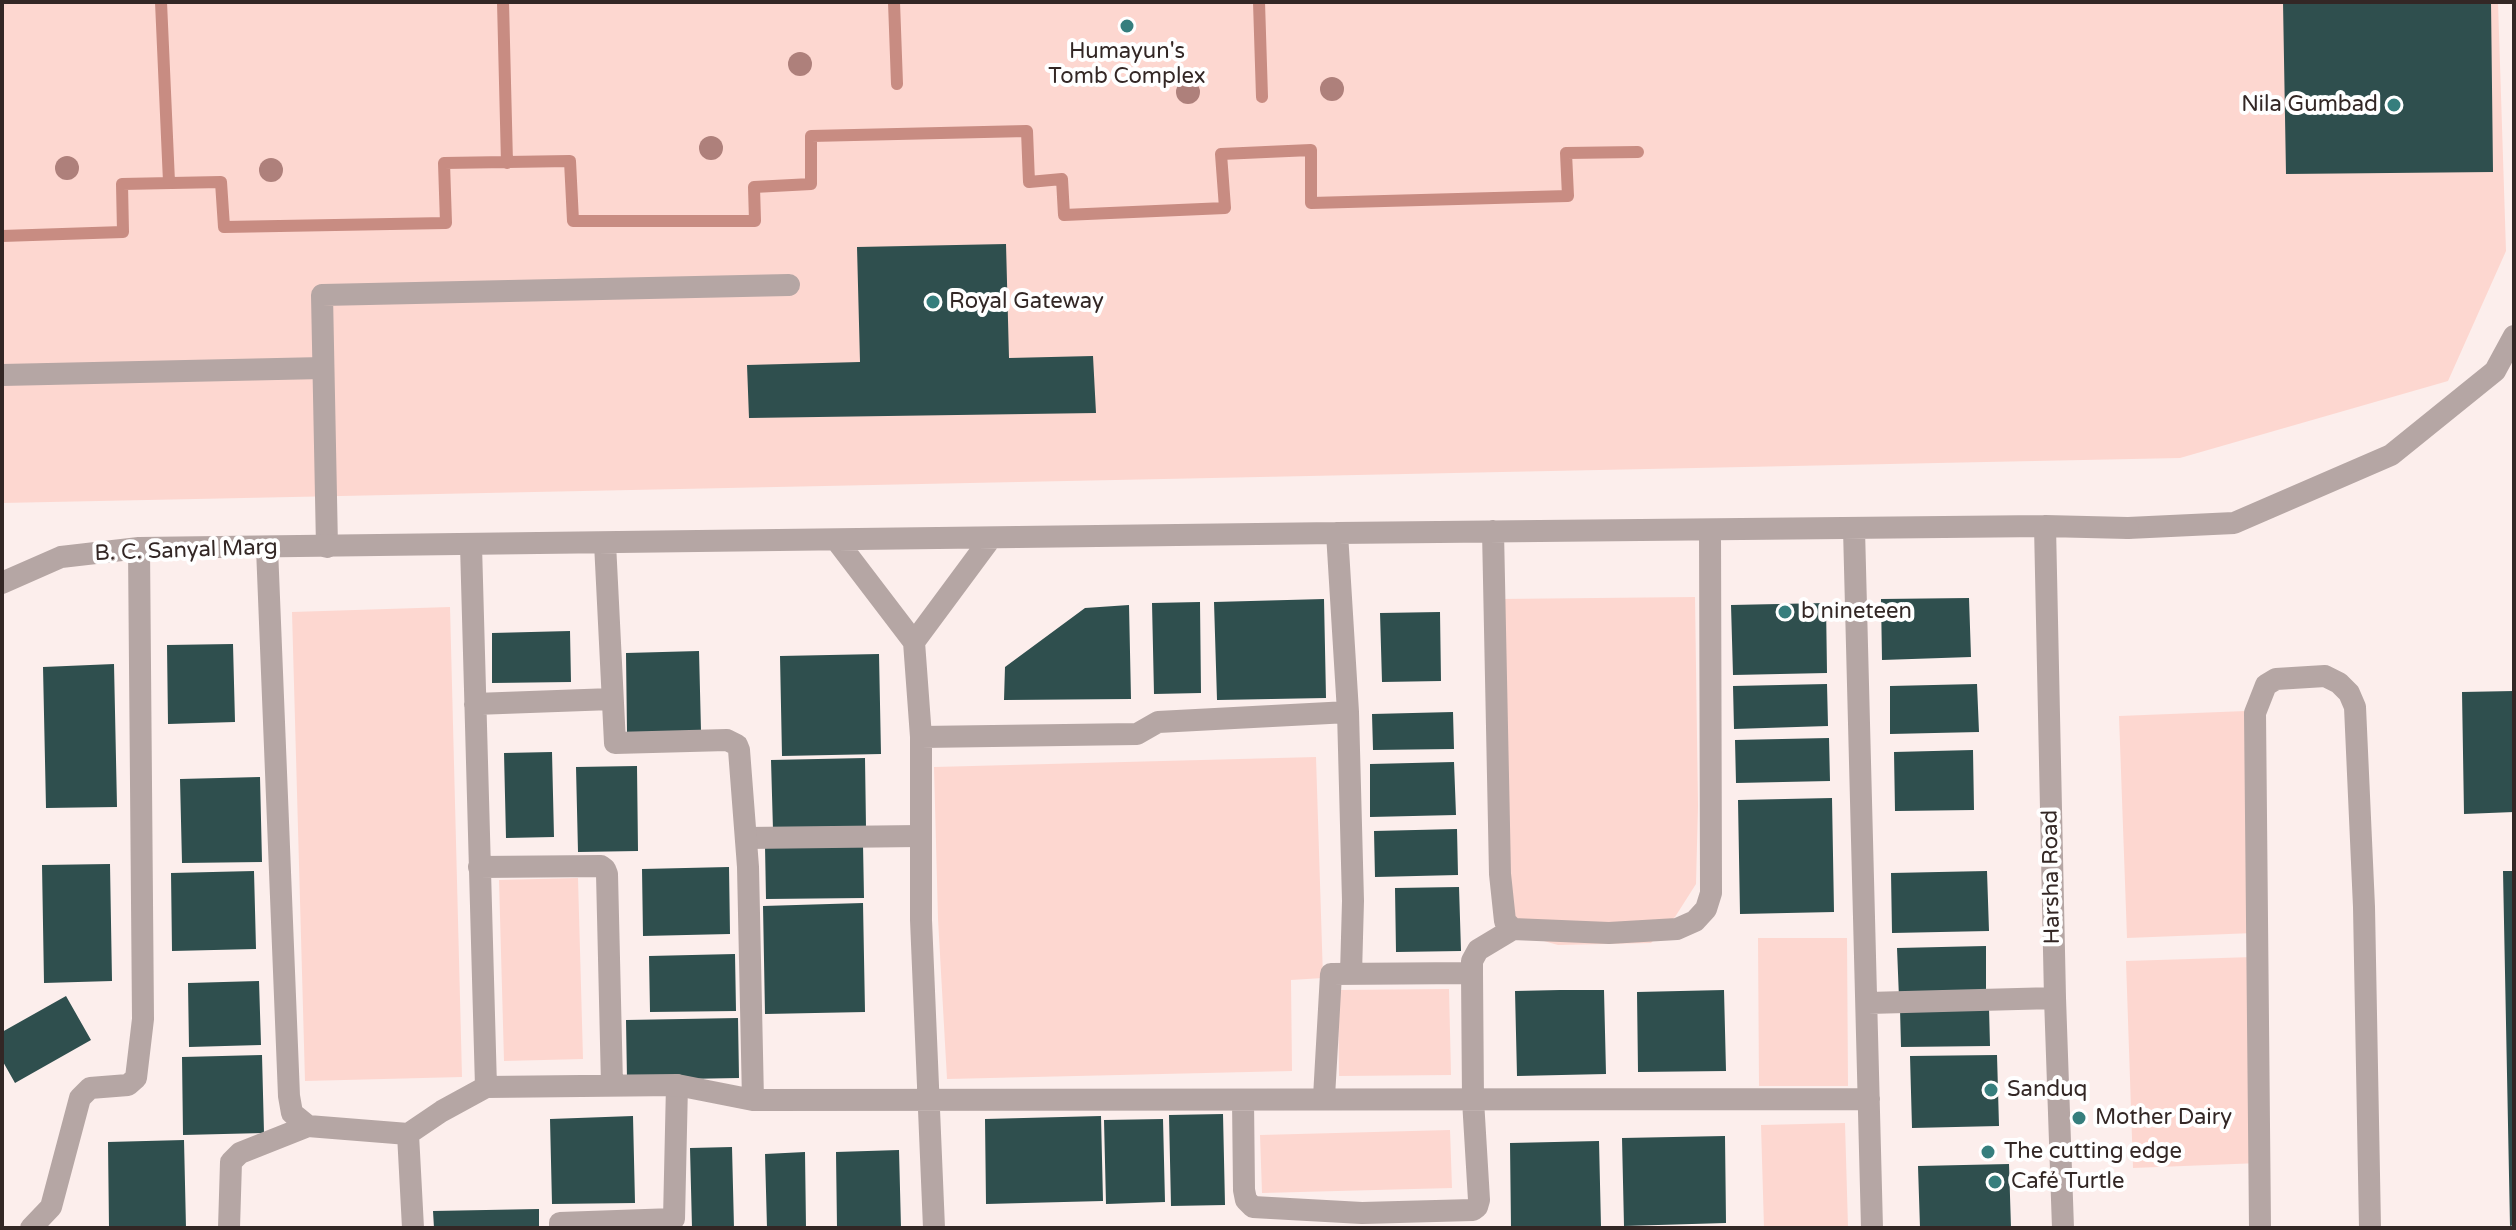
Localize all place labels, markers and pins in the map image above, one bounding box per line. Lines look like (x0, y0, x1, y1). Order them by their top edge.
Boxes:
marker: Humayun's Tomb Complex (1118, 17, 1136, 35)
place label: Humayun's Tomb Complex (1048, 39, 1206, 90)
place label: Nila Gumbad (2241, 92, 2378, 118)
marker: Nila Gumbad (2385, 96, 2403, 114)
place label: Royal Gateway (949, 289, 1104, 315)
marker: Royal Gateway (924, 293, 942, 311)
place label: b nineteen (1801, 599, 1912, 625)
marker: b nineteen (1776, 603, 1794, 621)
place label: Sanduq (2007, 1077, 2087, 1103)
marker: Sanduq (1982, 1081, 2000, 1099)
place label: Mother Dairy (2095, 1105, 2232, 1131)
marker: Mother Dairy (2070, 1109, 2088, 1127)
place label: The cutting edge (2004, 1139, 2182, 1165)
marker: The cutting edge (1979, 1143, 1997, 1161)
place label: Café Turtle (2011, 1169, 2125, 1195)
marker: Café Turtle (1986, 1173, 2004, 1191)

